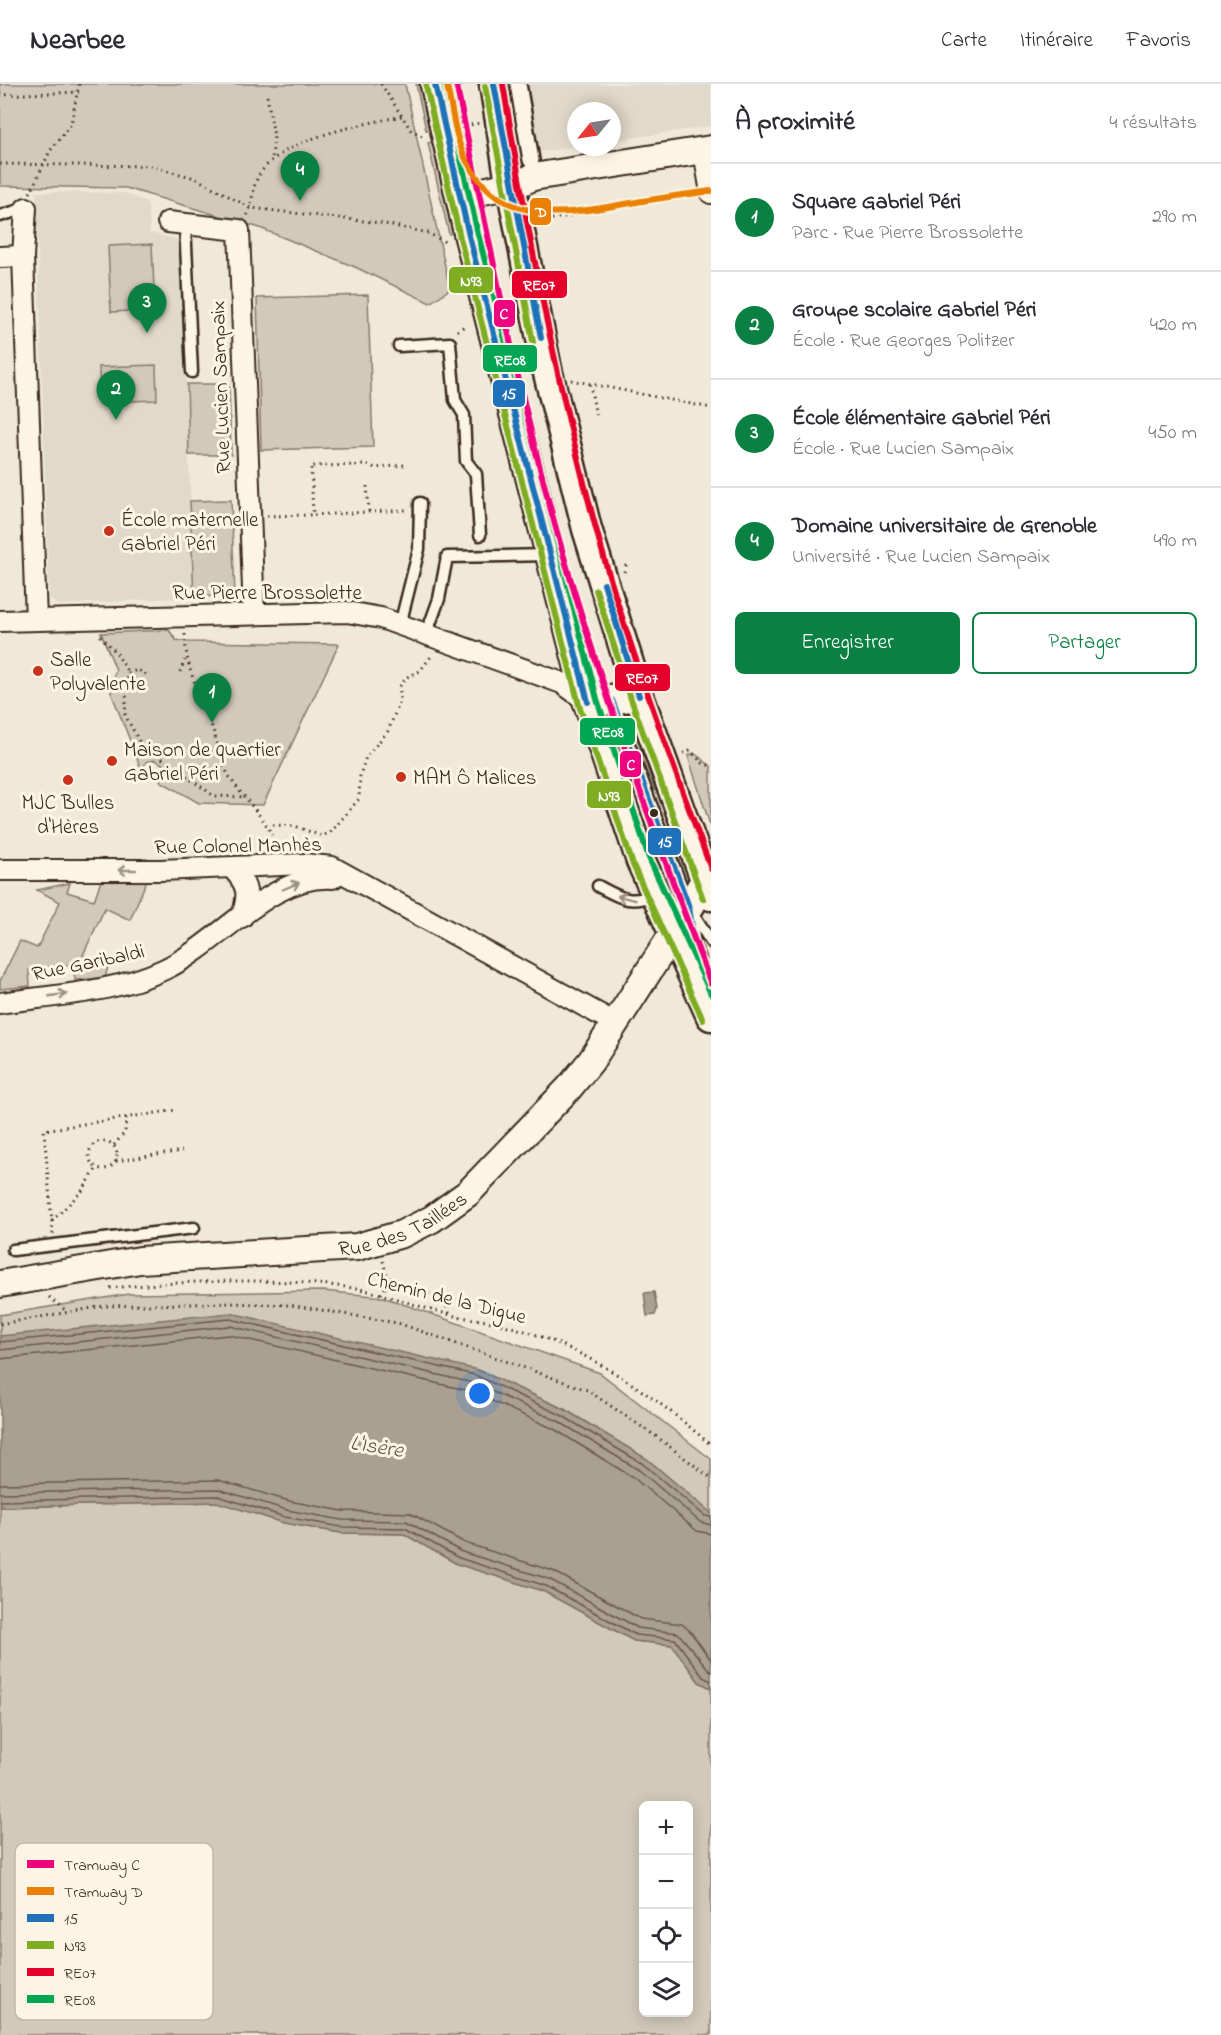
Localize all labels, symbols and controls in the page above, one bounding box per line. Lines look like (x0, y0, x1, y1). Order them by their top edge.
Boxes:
text: Nearbee (30, 21, 125, 62)
text: Carte (941, 26, 987, 56)
text: Itinéraire (1020, 26, 1093, 56)
text: Favoris (1126, 26, 1191, 56)
north arrow (567, 102, 621, 156)
text: À proximité (735, 104, 855, 142)
text: 4 résultats (1109, 109, 1197, 138)
pin: 4 (280, 152, 320, 201)
text: Square Gabriel Péri (792, 187, 961, 219)
line badge: D (529, 197, 552, 226)
text: D (534, 201, 547, 225)
text: 1 (751, 203, 758, 232)
text: 290 m (1152, 203, 1197, 232)
text: Parc · Rue Pierre Brossolette (792, 219, 1023, 248)
line badge: N93 (448, 266, 494, 294)
text: N93 (460, 270, 482, 294)
line badge: RE07 (511, 270, 568, 299)
text: RE07 (522, 274, 555, 298)
pin: 3 (128, 284, 166, 333)
text: Groupe scolaire Gabriel Péri (792, 295, 1037, 327)
line badge: C (493, 299, 516, 328)
street label: Rue Lucien Sampaix (204, 300, 240, 474)
text: C (500, 303, 509, 327)
text: 2 (750, 311, 759, 340)
text: 420 m (1150, 311, 1197, 340)
text: École · Rue Georges Politzer (792, 327, 1014, 356)
line badge: RE08 (482, 344, 538, 373)
text: RE08 (493, 349, 526, 373)
pin: 2 (96, 370, 136, 420)
line badge: 15 (492, 379, 526, 408)
text: 15 (502, 383, 517, 407)
text: École élémentaire Gabriel Péri (792, 403, 1051, 435)
text: 3 (750, 419, 759, 448)
text: 450 m (1148, 419, 1197, 448)
text: École · Rue Lucien Sampaix (792, 435, 1014, 464)
place label: École maternelle Gabriel Péri (121, 506, 259, 560)
text: Domaine universitaire de Grenoble (792, 511, 1097, 543)
marker: École maternelle Gabriel Péri (102, 524, 116, 538)
text: 4 (750, 527, 759, 556)
text: 490 m (1154, 527, 1197, 556)
text: Université · Rue Lucien Sampaix (792, 543, 1050, 572)
street label: Rue Pierre Brossolette (172, 579, 362, 609)
button: Enregistrer (735, 612, 960, 674)
button: Partager (972, 612, 1197, 674)
place label: Salle Polyvalente (50, 646, 146, 702)
line badge: RE07 (614, 663, 671, 692)
marker: Salle Polyvalente (31, 664, 45, 678)
text: RE07 (625, 667, 658, 691)
pin: 1 (192, 674, 232, 723)
line badge: RE08 (579, 717, 636, 746)
text: RE08 (591, 721, 624, 745)
place label: Maison de quartier Gabriel Péri (124, 736, 281, 790)
line badge: C (619, 750, 642, 778)
marker: Maison de quartier Gabriel Péri (105, 754, 119, 768)
text: C (627, 754, 636, 778)
place label: MAM Ô Malices (413, 764, 537, 794)
marker: MAM Ô Malices (394, 770, 408, 784)
marker: MJC Bulles d'Hères (61, 773, 75, 787)
line badge: N93 (586, 780, 632, 809)
text: N93 (598, 785, 620, 809)
place label: MJC Bulles d'Hères (21, 789, 115, 843)
unlabelled marker (648, 807, 660, 819)
line badge: 15 (647, 827, 682, 856)
street label: Rue Colonel Manhès (154, 831, 322, 863)
text: 15 (658, 831, 673, 855)
one-way arrow (118, 864, 138, 876)
one-way arrow (281, 880, 299, 891)
one-way arrow (617, 892, 636, 903)
street label: Rue Garibaldi (29, 937, 148, 991)
one-way arrow (48, 989, 67, 1000)
street label: Rue des Taillées (337, 1185, 474, 1265)
street label: Chemin de la Digue (363, 1265, 530, 1335)
your location (465, 1379, 494, 1408)
water label: L'Isère (348, 1428, 406, 1468)
map controls (639, 1801, 693, 2017)
button: + (639, 1801, 693, 1855)
legend (15, 1843, 213, 2020)
text: Tramway C (64, 1854, 140, 1878)
button: − (639, 1855, 693, 1909)
text: Tramway D (64, 1881, 143, 1905)
text: 15 (64, 1908, 78, 1932)
button: locate (639, 1909, 693, 1963)
text: N93 (64, 1935, 86, 1959)
text: RE07 (64, 1962, 96, 1986)
button: layers (639, 1963, 693, 2017)
text: RE08 (64, 1989, 95, 2013)

